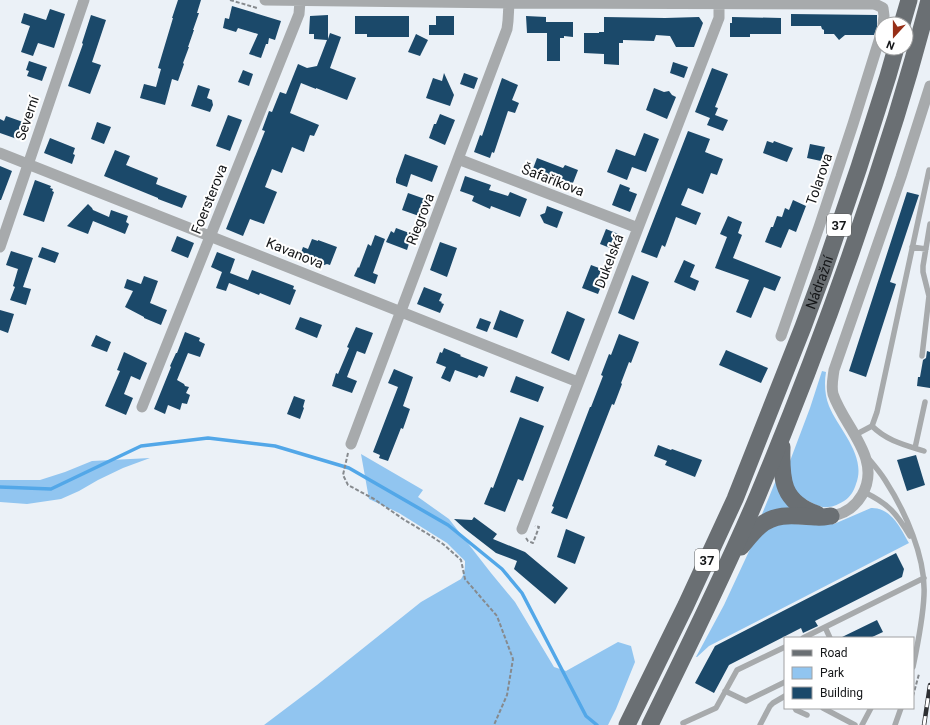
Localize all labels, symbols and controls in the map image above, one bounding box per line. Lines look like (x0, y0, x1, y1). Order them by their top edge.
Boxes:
north arrow (874, 16, 914, 56)
text: N (884, 37, 897, 52)
street label: Severní (12, 93, 42, 142)
street label: Tolarova (803, 151, 835, 207)
street label: Šafaříkova (519, 160, 587, 199)
street label: Foersterova (188, 162, 230, 236)
street label: Riegrova (403, 191, 437, 247)
road number: 37 (827, 214, 851, 236)
street label: Dukelská (591, 232, 627, 290)
street label: Kavanova (264, 234, 326, 272)
street label: Nádražní (802, 253, 836, 311)
road number: 37 (695, 549, 719, 571)
legend (784, 637, 914, 709)
text: Road (820, 646, 848, 660)
text: Park (820, 666, 845, 680)
text: Building (820, 686, 863, 700)

